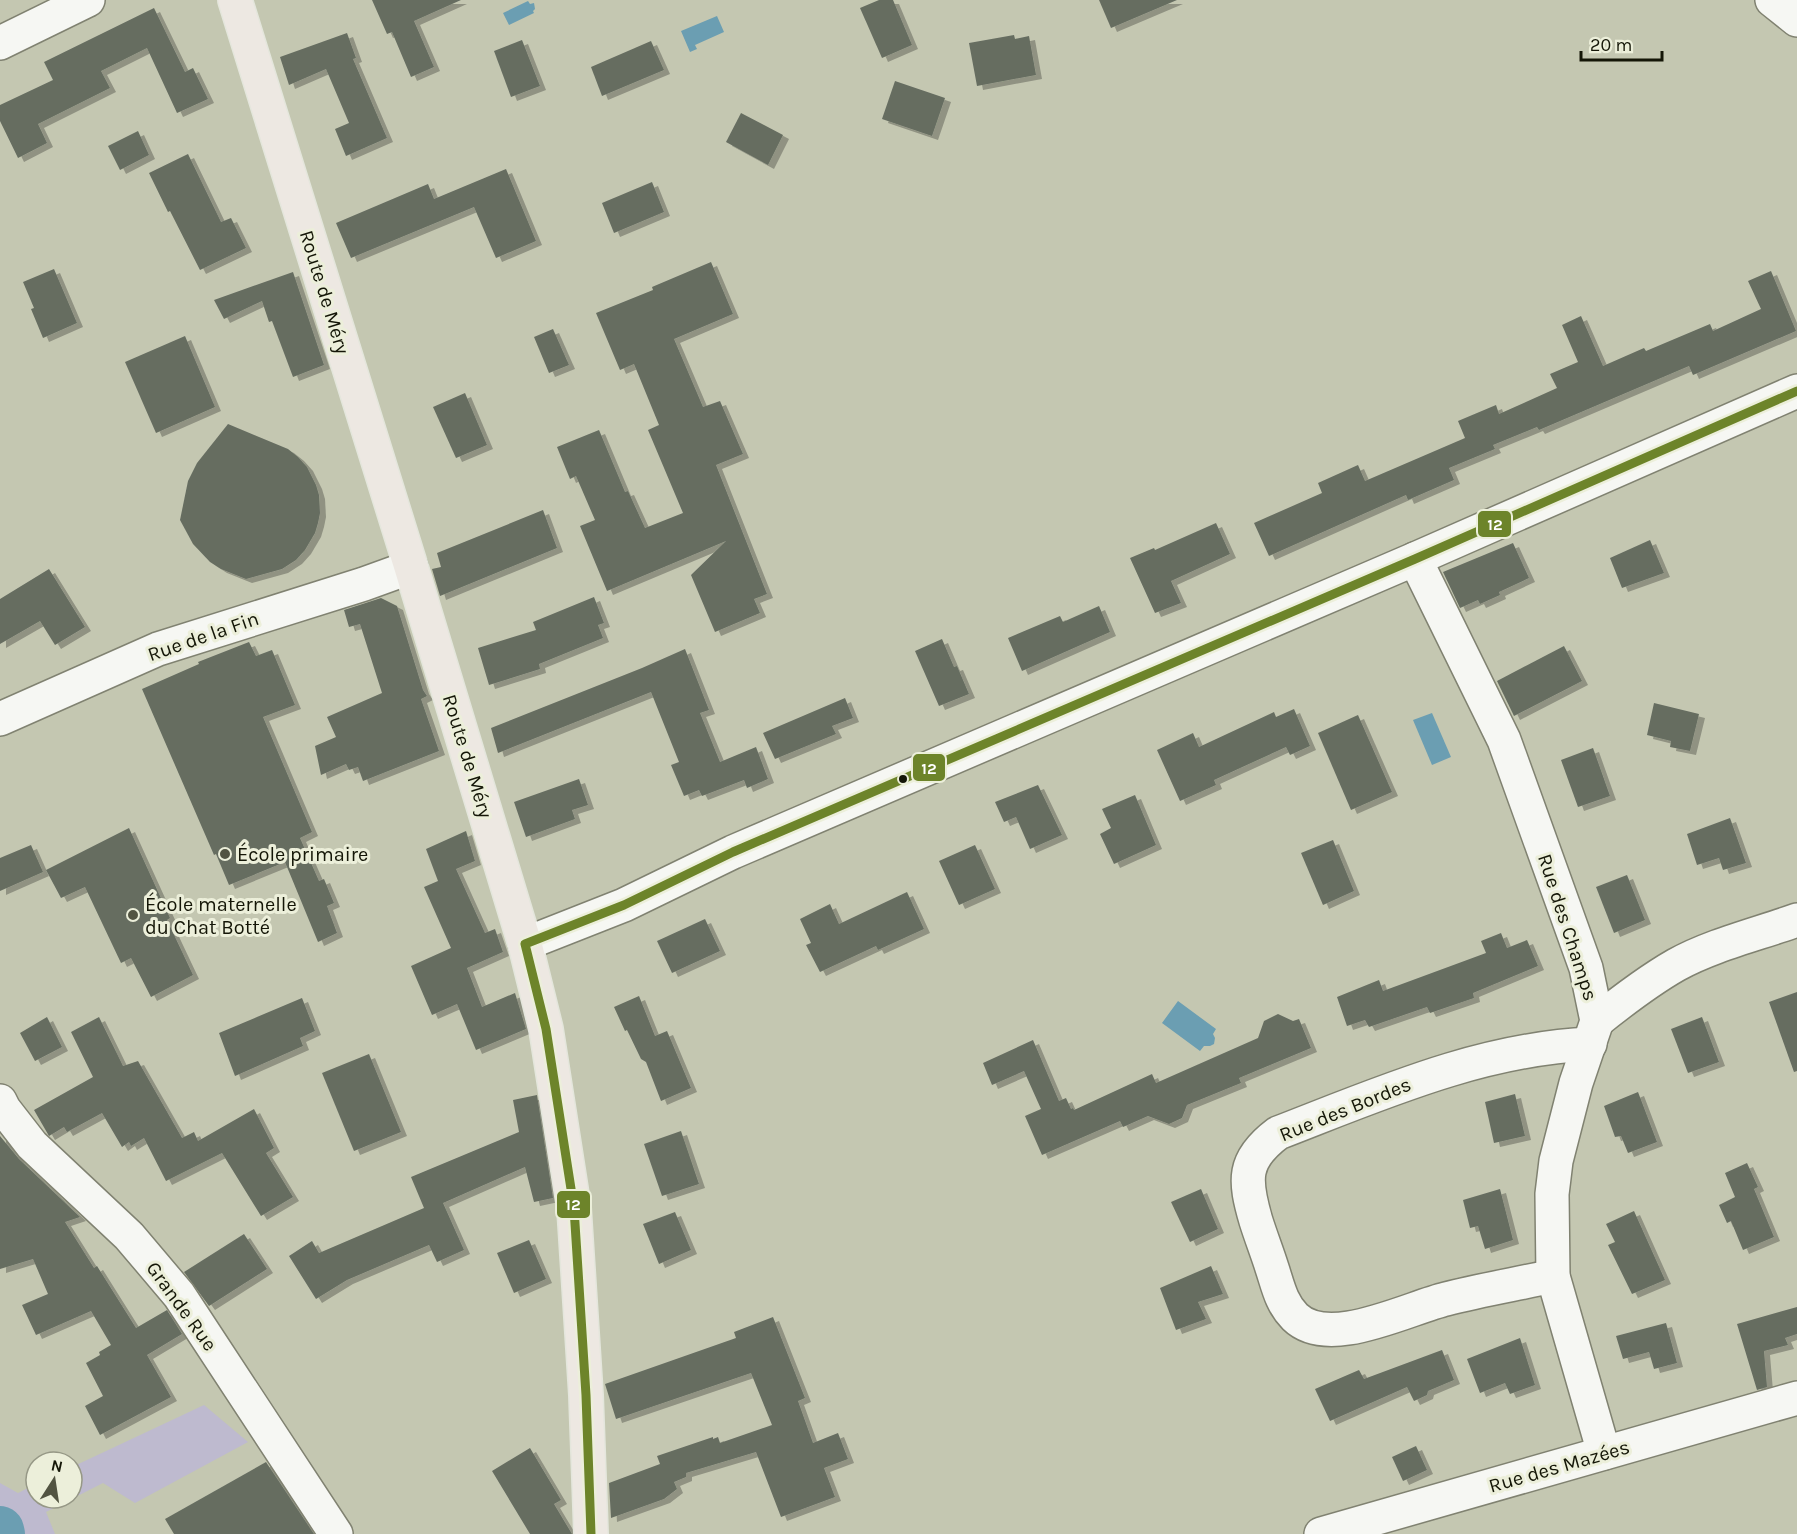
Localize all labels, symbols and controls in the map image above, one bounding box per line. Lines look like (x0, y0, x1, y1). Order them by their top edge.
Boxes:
scale bar (1581, 24, 1662, 62)
text: 20 m (1590, 34, 1632, 56)
street label: Route de Méry (295, 227, 354, 357)
line badge: 12 (1477, 510, 1512, 538)
text: 12 (1487, 515, 1503, 534)
street label: Rue de la Fin (145, 607, 262, 666)
street label: Route de Méry (438, 691, 497, 821)
line badge: 12 (912, 753, 946, 782)
text: 12 (921, 759, 937, 778)
unlabelled marker (897, 773, 909, 785)
place label: École primaire (237, 842, 368, 866)
marker: École primaire (218, 847, 232, 861)
street label: Rue des Champs (1533, 851, 1602, 1003)
place label: École maternelle du Chat Botté (145, 892, 297, 939)
marker: École maternelle du Chat Botté (126, 908, 140, 922)
street label: Rue des Bordes (1276, 1073, 1414, 1146)
line badge: 12 (556, 1190, 591, 1219)
text: 12 (565, 1195, 581, 1214)
street label: Grande Rue (142, 1257, 222, 1355)
street label: Rue des Mazées (1486, 1435, 1632, 1498)
north arrow (24, 1450, 84, 1510)
text: N (49, 1455, 65, 1476)

